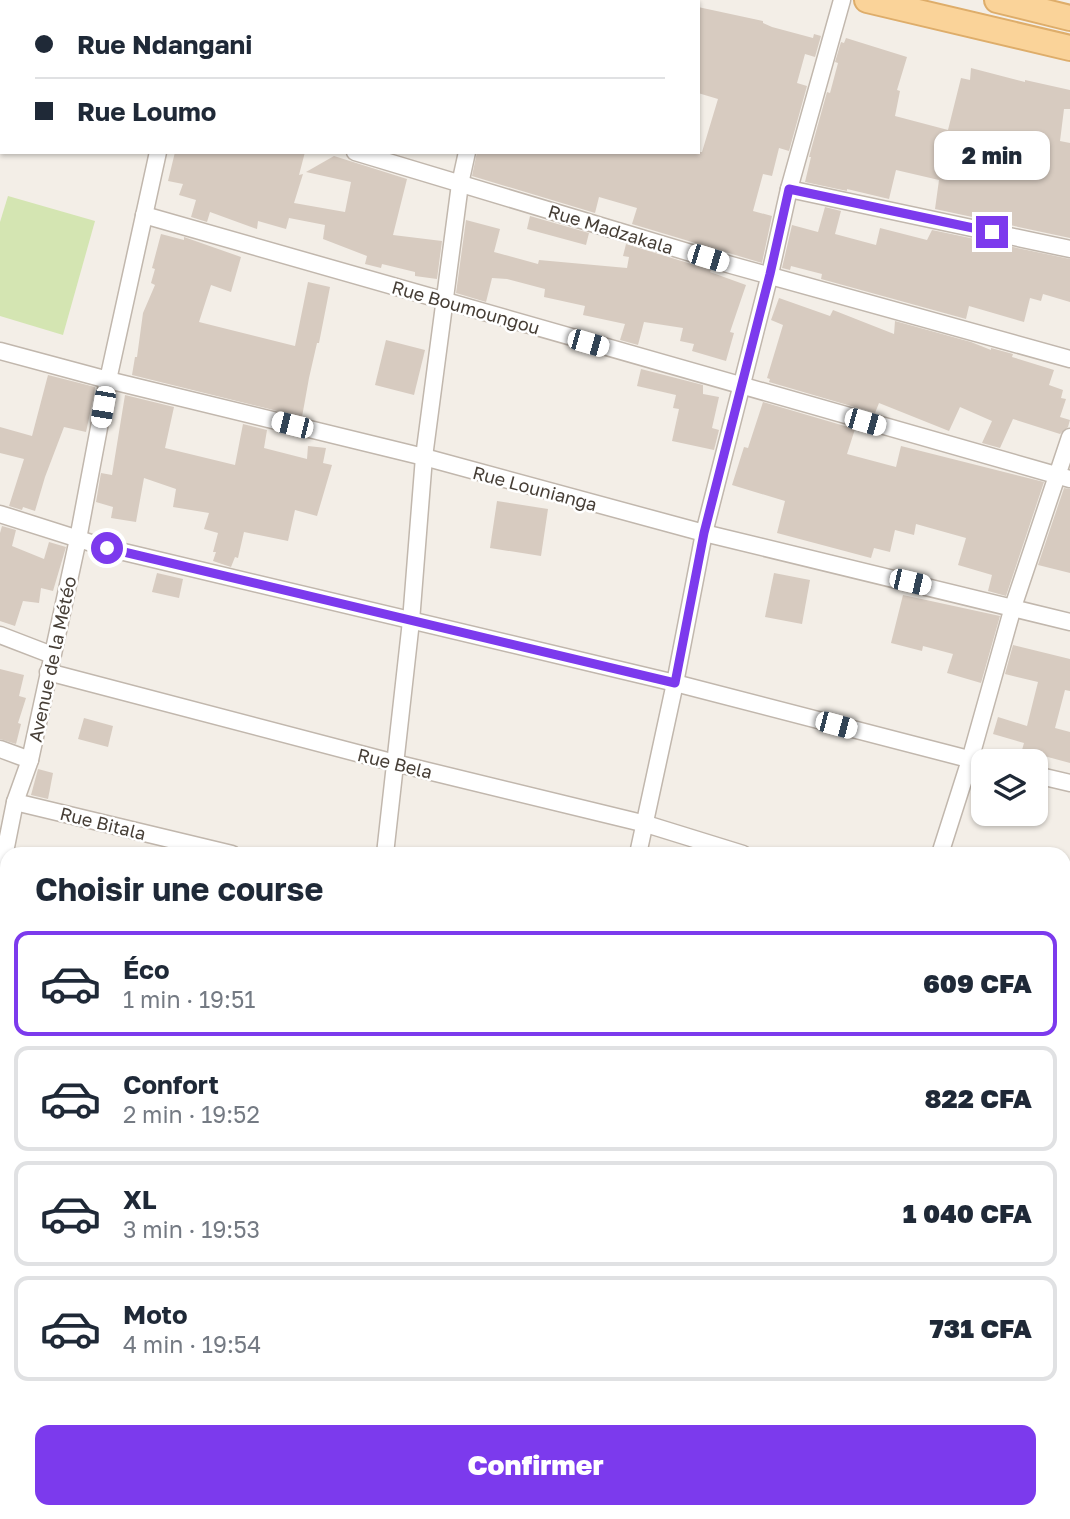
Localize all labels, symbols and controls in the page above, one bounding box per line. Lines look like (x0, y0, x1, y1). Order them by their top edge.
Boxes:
text: Rue Ndangani (77, 29, 252, 60)
text: Rue Loumo (77, 96, 216, 127)
callout: 2 min (934, 131, 1050, 180)
text: 2 min (962, 141, 1022, 169)
street label: Rue Madzakala (546, 199, 676, 259)
route end (976, 216, 1008, 248)
car (685, 242, 732, 274)
street label: Rue Boumoungou (389, 275, 543, 339)
car (565, 327, 612, 359)
car (90, 384, 117, 430)
car (842, 406, 889, 438)
car (270, 410, 315, 440)
street label: Rue Lounianga (470, 461, 600, 515)
route start (91, 532, 123, 564)
car (888, 567, 933, 597)
street label: Avenue de la Météo (24, 574, 80, 744)
car (813, 709, 860, 741)
street label: Rue Bela (355, 743, 435, 783)
map controls (971, 749, 1048, 826)
button: layers (971, 749, 1048, 826)
street label: Rue Bitala (58, 802, 148, 844)
text: Choisir une course (35, 870, 323, 908)
icon: car (39, 952, 102, 1015)
text: Éco (123, 954, 170, 985)
text: 609 CFA (923, 968, 1032, 999)
text: 1 min · 19:51 (123, 985, 255, 1013)
icon: car (39, 1067, 102, 1130)
text: Confort (123, 1069, 219, 1100)
text: 822 CFA (925, 1083, 1032, 1114)
text: 2 min · 19:52 (123, 1100, 260, 1128)
icon: car (39, 1182, 102, 1245)
text: XL (123, 1184, 157, 1215)
text: 1 040 CFA (903, 1198, 1032, 1229)
text: 3 min · 19:53 (123, 1215, 260, 1243)
icon: car (39, 1297, 102, 1360)
text: Moto (123, 1299, 188, 1330)
text: 731 CFA (930, 1313, 1032, 1344)
text: 4 min · 19:54 (123, 1330, 261, 1358)
button: Confirmer (35, 1425, 1036, 1505)

